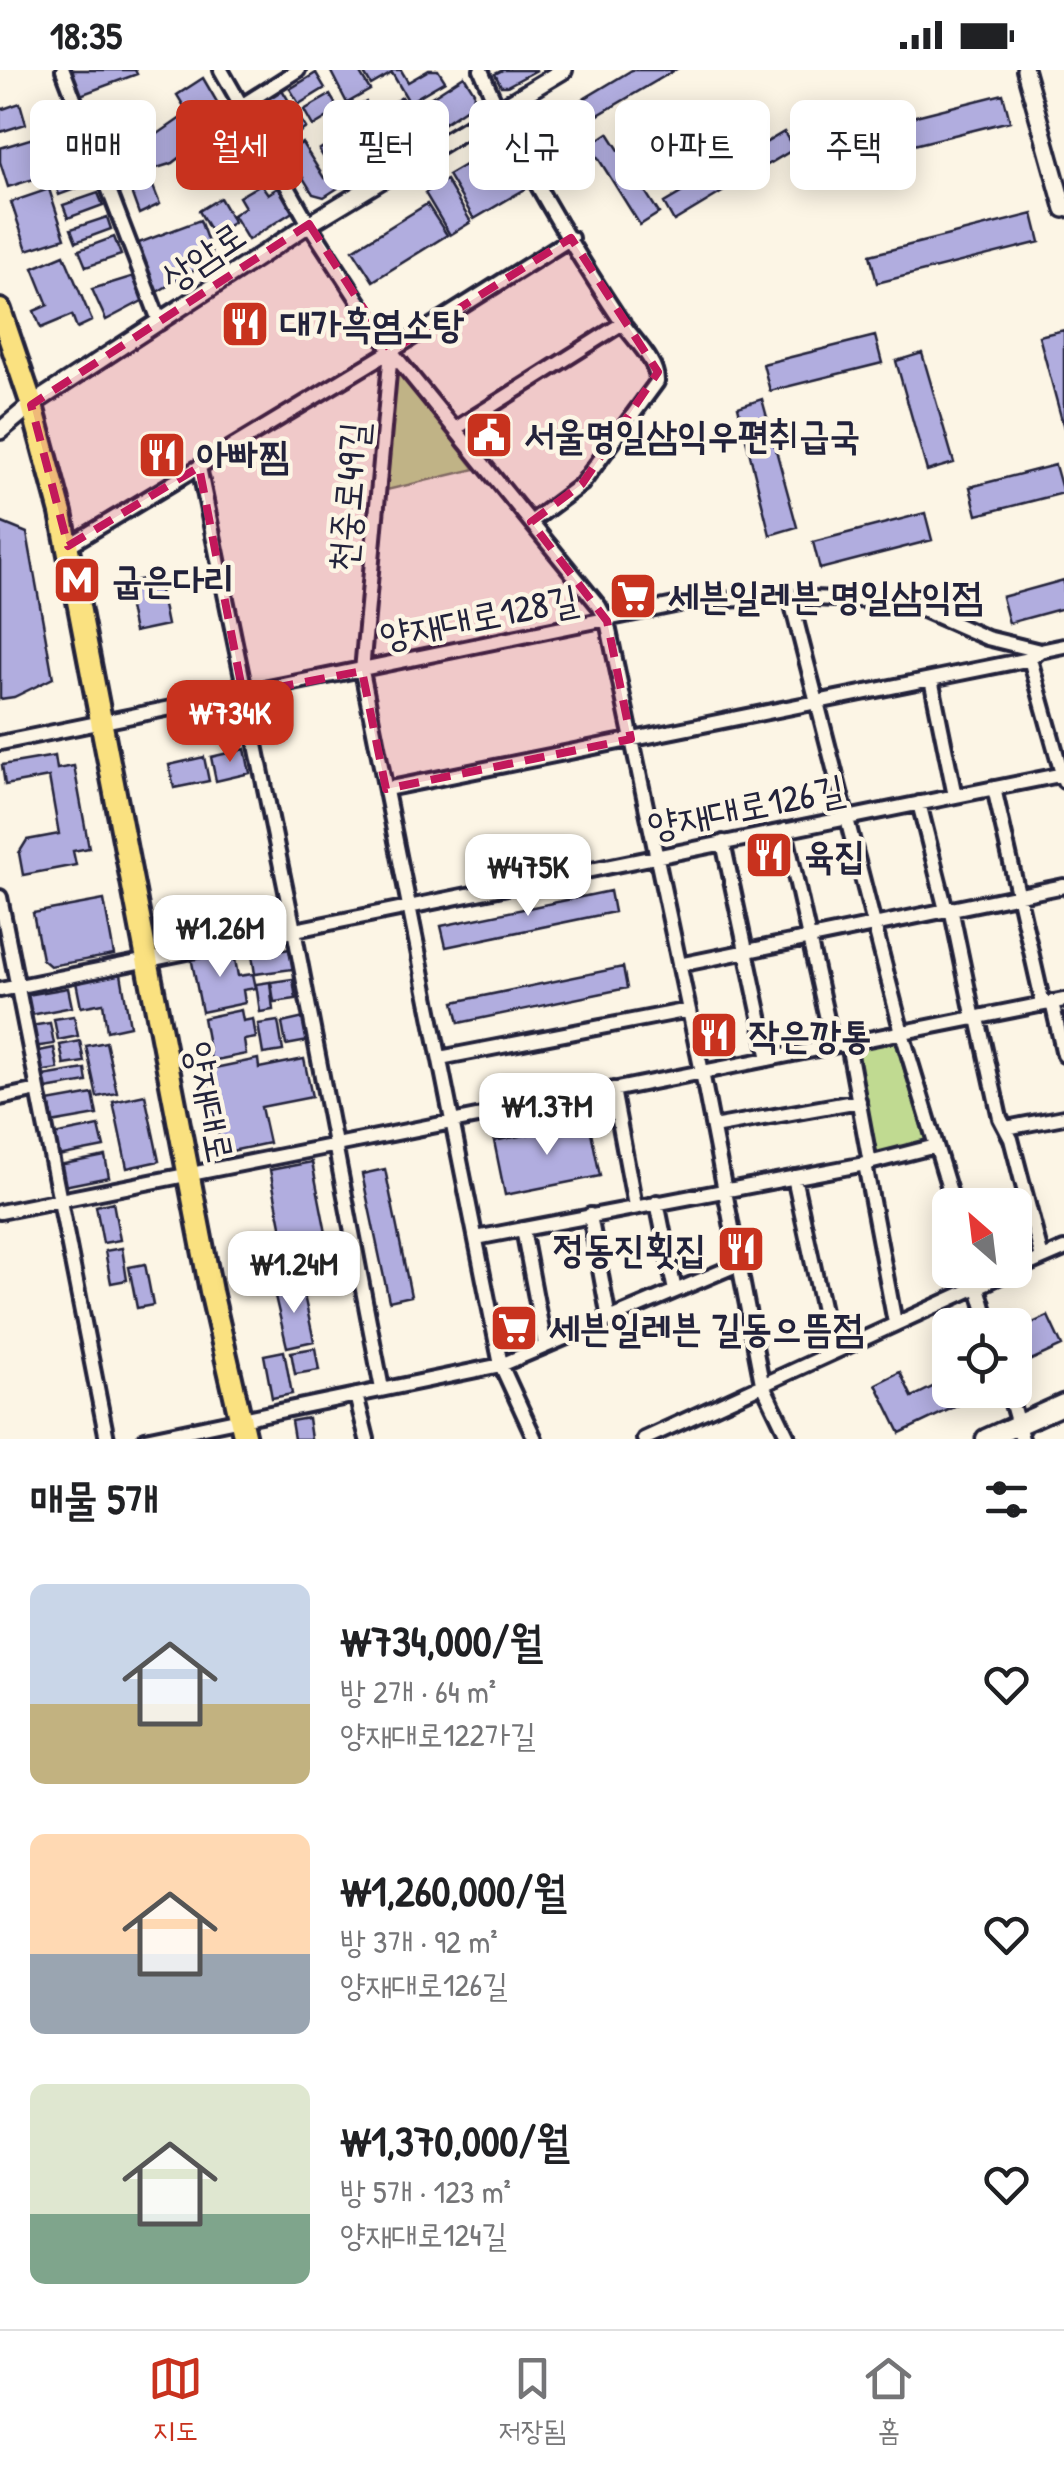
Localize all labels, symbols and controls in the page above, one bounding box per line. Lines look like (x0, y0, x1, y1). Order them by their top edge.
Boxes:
text: 18:35 (50, 9, 122, 61)
chip: 매매 (30, 100, 156, 190)
chip: 월세 (176, 100, 303, 190)
chip: 필터 (323, 100, 449, 190)
chip: 신규 (469, 100, 595, 190)
chip: 아파트 (615, 100, 770, 190)
chip: 주택 (790, 100, 916, 190)
street label: 상암로 (150, 208, 255, 302)
place label: 대가흑염소탕 (280, 297, 464, 349)
restaurant icon: 대가흑염소탕 (219, 298, 271, 350)
place label: 서울명일삼익우편취급국 (524, 408, 860, 460)
public building icon: 서울명일삼익우편취급국 (463, 409, 515, 461)
street label: 천중로49길 (315, 420, 379, 574)
place label: 아빠찜 (197, 428, 289, 480)
restaurant icon: 아빠찜 (136, 429, 188, 481)
place label: 굽은다리 (112, 553, 234, 605)
metro station icon: 굽은다리 (51, 554, 103, 606)
place label: 세븐일레븐 명일삼익점 (668, 569, 983, 621)
supermarket icon: 세븐일레븐 명일삼익점 (607, 570, 659, 622)
street label: 양재대로128길 (375, 571, 582, 661)
pin: ₩734K (160, 680, 300, 765)
text: ₩734K (189, 691, 271, 734)
street label: 양재대로126길 (643, 761, 849, 851)
place label: 육집 (804, 828, 865, 880)
restaurant icon: 육집 (743, 829, 795, 881)
pin: ₩475K (458, 834, 598, 919)
text: ₩475K (487, 845, 569, 888)
pin: ₩1.26M (139, 895, 301, 980)
text: ₩1.26M (175, 906, 265, 949)
place label: 작은깡통 (749, 1008, 871, 1060)
restaurant icon: 작은깡통 (688, 1009, 740, 1061)
street label: 양재대로 (174, 1037, 248, 1167)
pin: ₩1.37M (466, 1073, 628, 1158)
text: ₩1.37M (501, 1084, 593, 1127)
north arrow (932, 1188, 1032, 1288)
map controls (932, 1188, 1032, 1408)
place label: 정동진횟집 (553, 1222, 706, 1274)
restaurant icon: 정동진횟집 (715, 1223, 767, 1275)
pin: ₩1.24M (213, 1231, 375, 1316)
text: ₩1.24M (250, 1242, 338, 1285)
place label: 세븐일레븐 길동으뜸점 (549, 1301, 864, 1353)
supermarket icon: 세븐일레븐 길동으뜸점 (488, 1302, 540, 1354)
button: locate (932, 1308, 1032, 1408)
text: 매물 5개 (30, 1470, 159, 1527)
icon: filters (979, 1472, 1034, 1527)
text: ₩734,000/월 (340, 1612, 543, 1669)
icon: home (110, 1624, 230, 1744)
icon: heart (979, 1657, 1034, 1712)
text: 방 2개 · 64 m² (340, 1670, 496, 1713)
text: 양재대로122가길 (340, 1713, 536, 1756)
text: ₩1,260,000/월 (340, 1862, 567, 1919)
icon: home (110, 1874, 230, 1994)
icon: heart (979, 1907, 1034, 1962)
text: 방 3개 · 92 m² (340, 1920, 498, 1963)
text: 양재대로126길 (340, 1963, 508, 2006)
text: ₩1,370,000/월 (340, 2112, 570, 2169)
icon: home (110, 2124, 230, 2244)
icon: heart (979, 2157, 1034, 2212)
text: 방 5개 · 123 m² (340, 2170, 511, 2213)
text: 양재대로124길 (340, 2213, 507, 2256)
tab: 지도 (148, 2351, 203, 2450)
tab: 저장됨 (498, 2351, 566, 2450)
tab: 홈 (861, 2351, 916, 2450)

